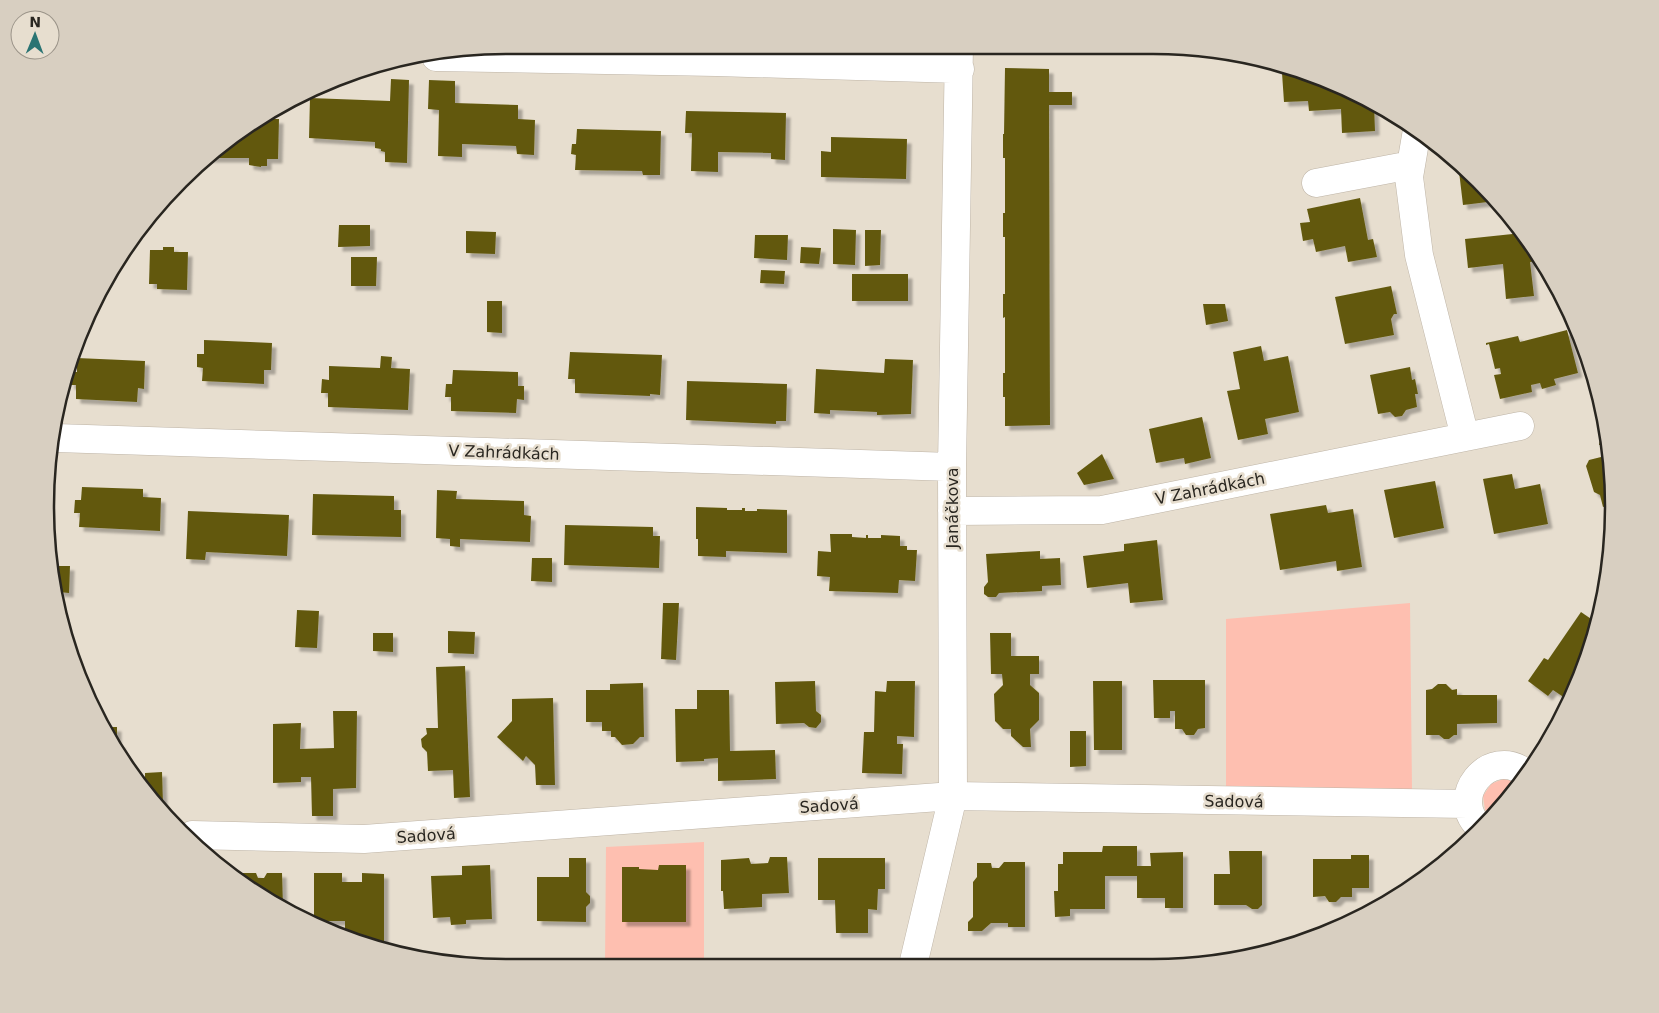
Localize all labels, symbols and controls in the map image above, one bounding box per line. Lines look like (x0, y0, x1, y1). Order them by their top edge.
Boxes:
north arrow (10, 10, 60, 60)
text: N (29, 14, 41, 30)
street label: V Zahrádkách (448, 441, 560, 464)
street label: Janáčkova (943, 467, 962, 550)
street label: V Zahrádkách (1154, 469, 1266, 508)
street label: Sadová (1204, 791, 1264, 812)
street label: Sadová (799, 794, 859, 817)
street label: Sadová (396, 824, 456, 847)

